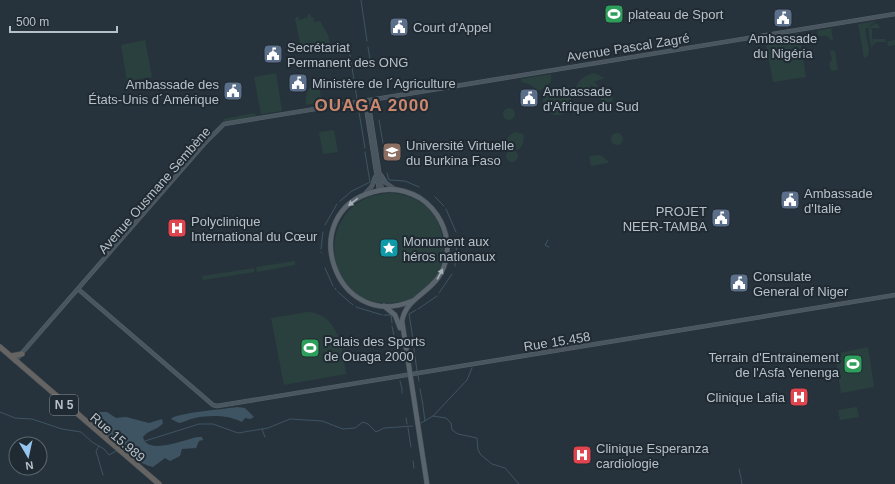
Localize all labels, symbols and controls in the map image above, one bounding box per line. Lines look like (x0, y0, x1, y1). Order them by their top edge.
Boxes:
sports icon: plateau de Sport (603, 3, 625, 25)
place label: plateau de Sport (628, 7, 724, 22)
public building icon: Ambassade du Nigéria (772, 7, 794, 29)
scale bar (10, 8, 117, 34)
text: 500 m (16, 15, 49, 29)
public building icon: Court d'Appel (388, 16, 410, 38)
place label: Court d'Appel (413, 20, 491, 35)
street label: Avenue Pascal Zagré (566, 30, 691, 65)
place label: Ambassade du Nigéria (749, 31, 817, 61)
place label: Secrétariat Permanent des ONG (287, 40, 408, 70)
public building icon: Secrétariat Permanent des ONG (262, 43, 284, 65)
public building icon: Ministère de l´Agriculture (287, 72, 309, 94)
place label: Ministère de l´Agriculture (312, 76, 456, 91)
place label: Ambassade des États-Unis d´Amérique (88, 77, 219, 107)
public building icon: Ambassade des États-Unis d´Amérique (222, 80, 244, 102)
place label: Ambassade d'Afrique du Sud (543, 84, 639, 114)
public building icon: Ambassade d'Afrique du Sud (518, 87, 540, 109)
district label: OUAGA 2000 (314, 96, 430, 115)
street label: Avenue Ousmane Sembène (95, 124, 214, 257)
place label: Université Virtuelle du Burkina Faso (406, 138, 514, 168)
school or university icon: Université Virtuelle du Burkina Faso (381, 141, 403, 163)
place label: Ambassade d'Italie (804, 186, 873, 216)
public building icon: Ambassade d'Italie (779, 189, 801, 211)
one-way arrow (348, 198, 359, 206)
place label: PROJET NEER-TAMBA (623, 204, 707, 234)
public building icon: PROJET NEER-TAMBA (710, 207, 732, 229)
place label: Polyclinique International du Cœur (191, 214, 318, 244)
hospital icon: Polyclinique International du Cœur (166, 217, 188, 239)
place label: Monument aux héros nationaux (403, 234, 496, 264)
place icon: Monument aux héros nationaux (378, 237, 400, 259)
one-way arrow (437, 269, 443, 280)
place label: Consulate General of Niger (753, 269, 849, 299)
public building icon: Consulate General of Niger (728, 272, 750, 294)
street label: Rue 15.458 (523, 329, 591, 354)
place label: Palais des Sports de Ouaga 2000 (324, 334, 426, 364)
sports icon: Palais des Sports de Ouaga 2000 (299, 337, 321, 359)
place label: Terrain d'Entrainement de l'Asfa Yenenga (709, 350, 840, 380)
sports icon: Terrain d'Entrainement de l'Asfa Yenenga (842, 353, 864, 375)
hospital icon: Clinique Lafia (788, 386, 810, 408)
place label: Clinique Lafia (706, 390, 786, 405)
road number: N 5 (50, 395, 78, 415)
street label: Rue 15.989 (87, 410, 148, 465)
north arrow (8, 436, 48, 476)
place label: Clinique Esperanza cardiologie (596, 441, 710, 471)
hospital icon: Clinique Esperanza cardiologie (571, 444, 593, 466)
text: N (25, 459, 34, 472)

